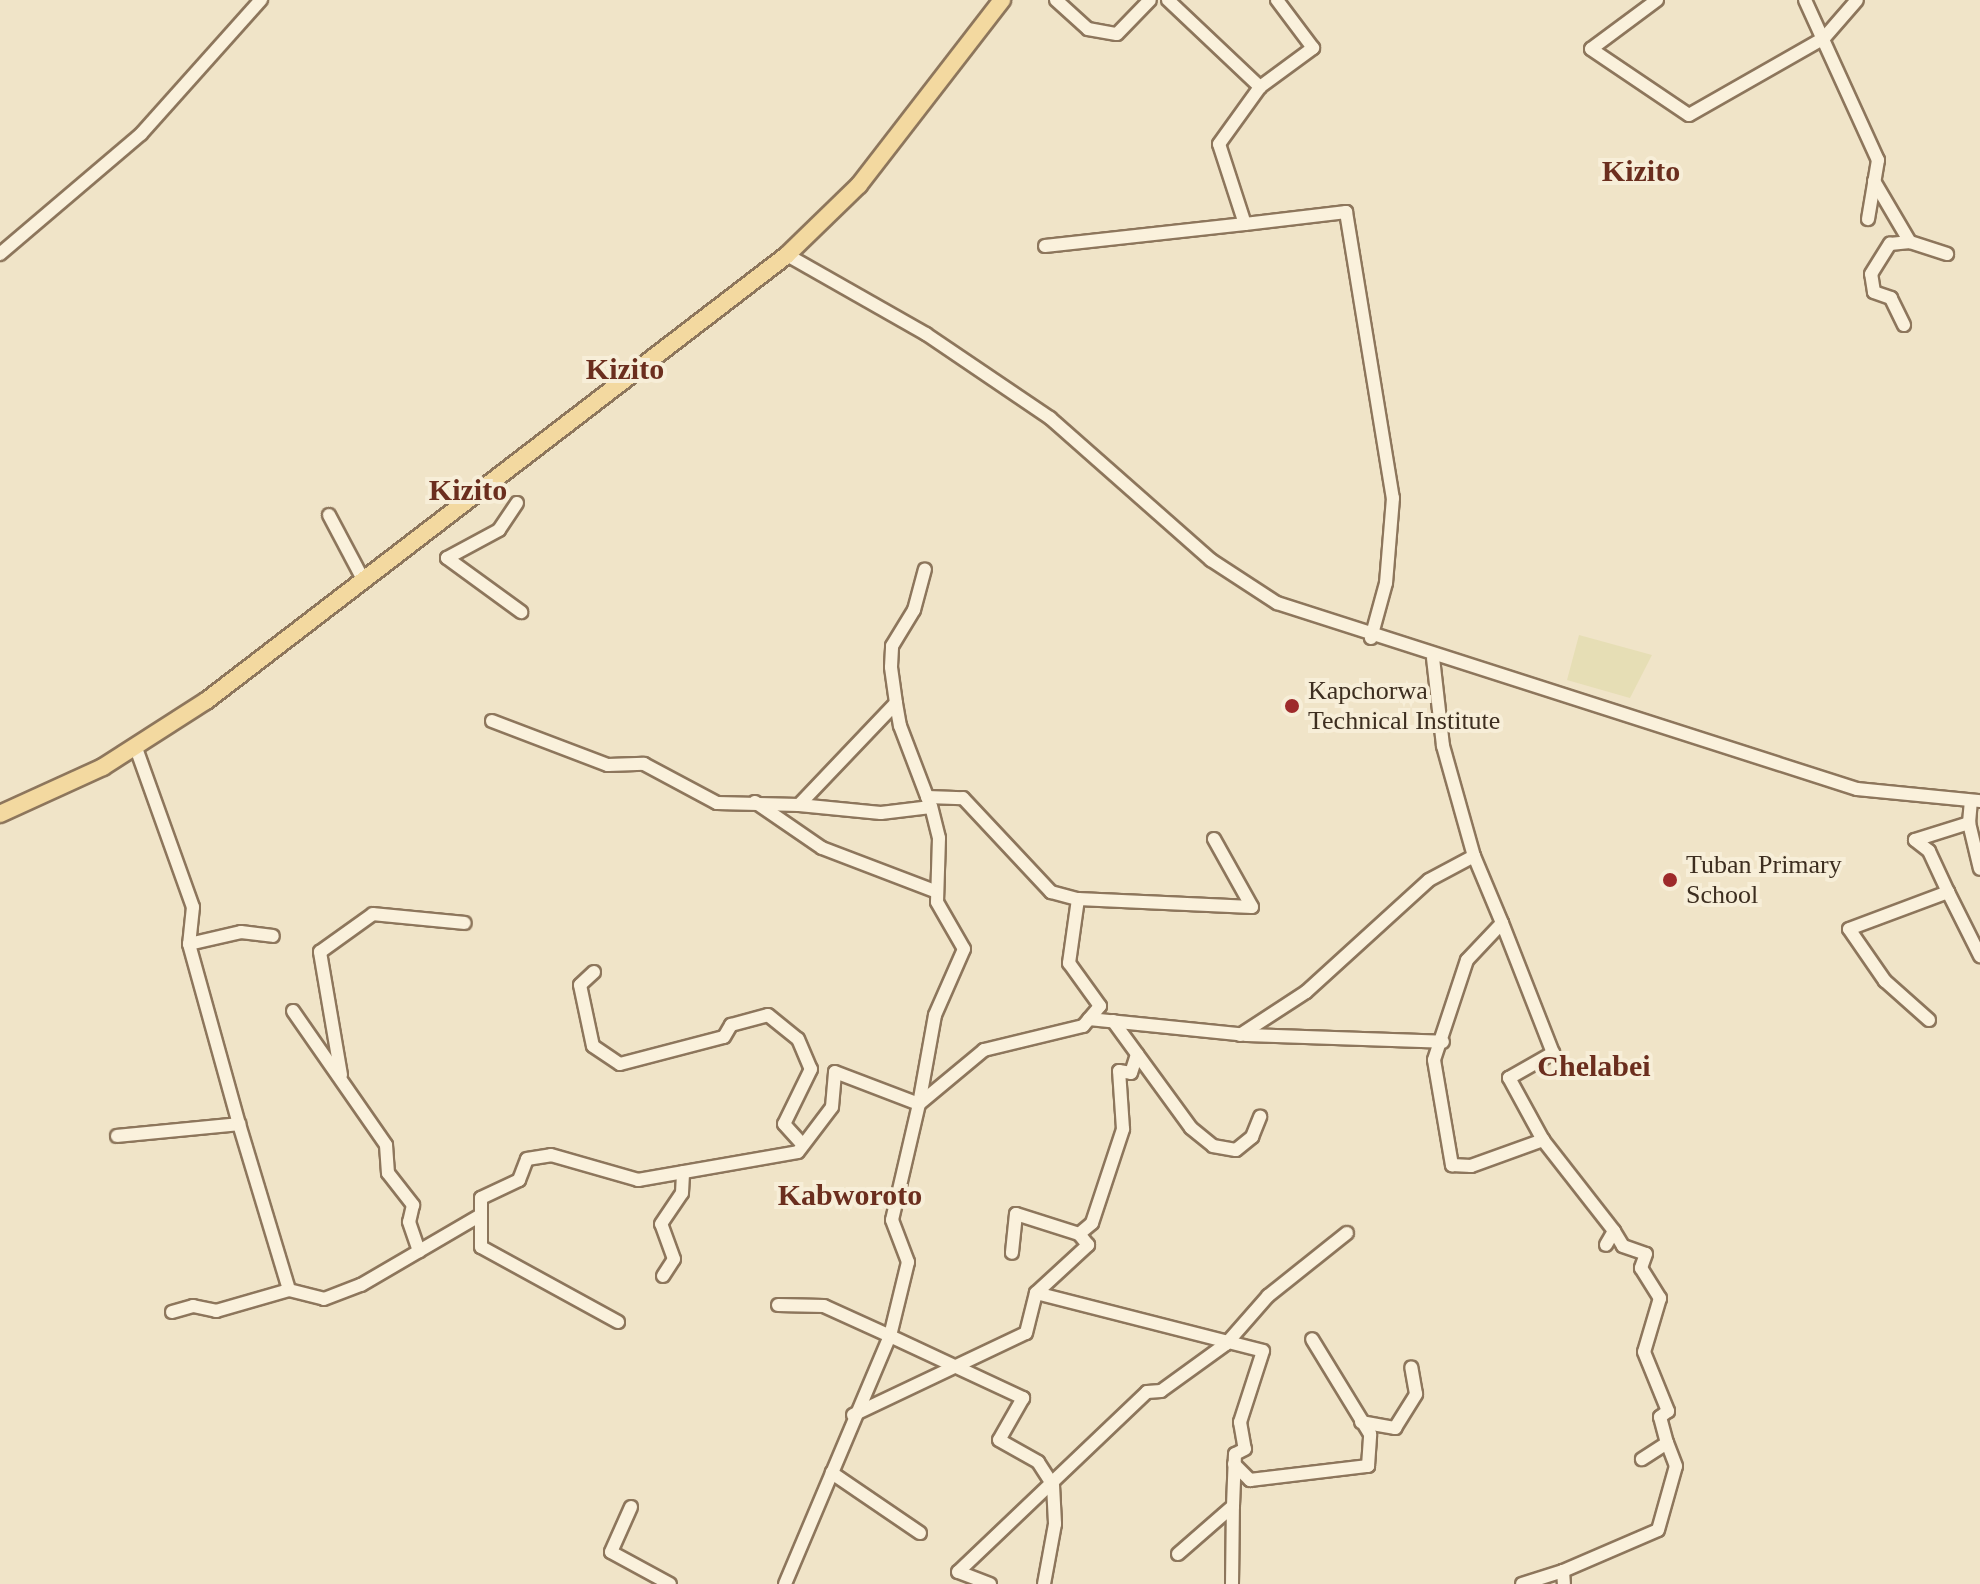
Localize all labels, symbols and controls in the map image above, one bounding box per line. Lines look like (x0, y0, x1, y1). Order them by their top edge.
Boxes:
district label: Kizito (1602, 153, 1680, 189)
district label: Kizito (586, 351, 664, 387)
district label: Kizito (429, 472, 507, 508)
place label: Kapchorwa Technical Institute (1308, 675, 1500, 736)
marker: Kapchorwa Technical Institute (1283, 697, 1301, 715)
place label: Tuban Primary School (1686, 849, 1842, 910)
marker: Tuban Primary School (1661, 871, 1679, 889)
district label: Chelabei (1537, 1048, 1651, 1084)
district label: Kabworoto (778, 1177, 922, 1213)

